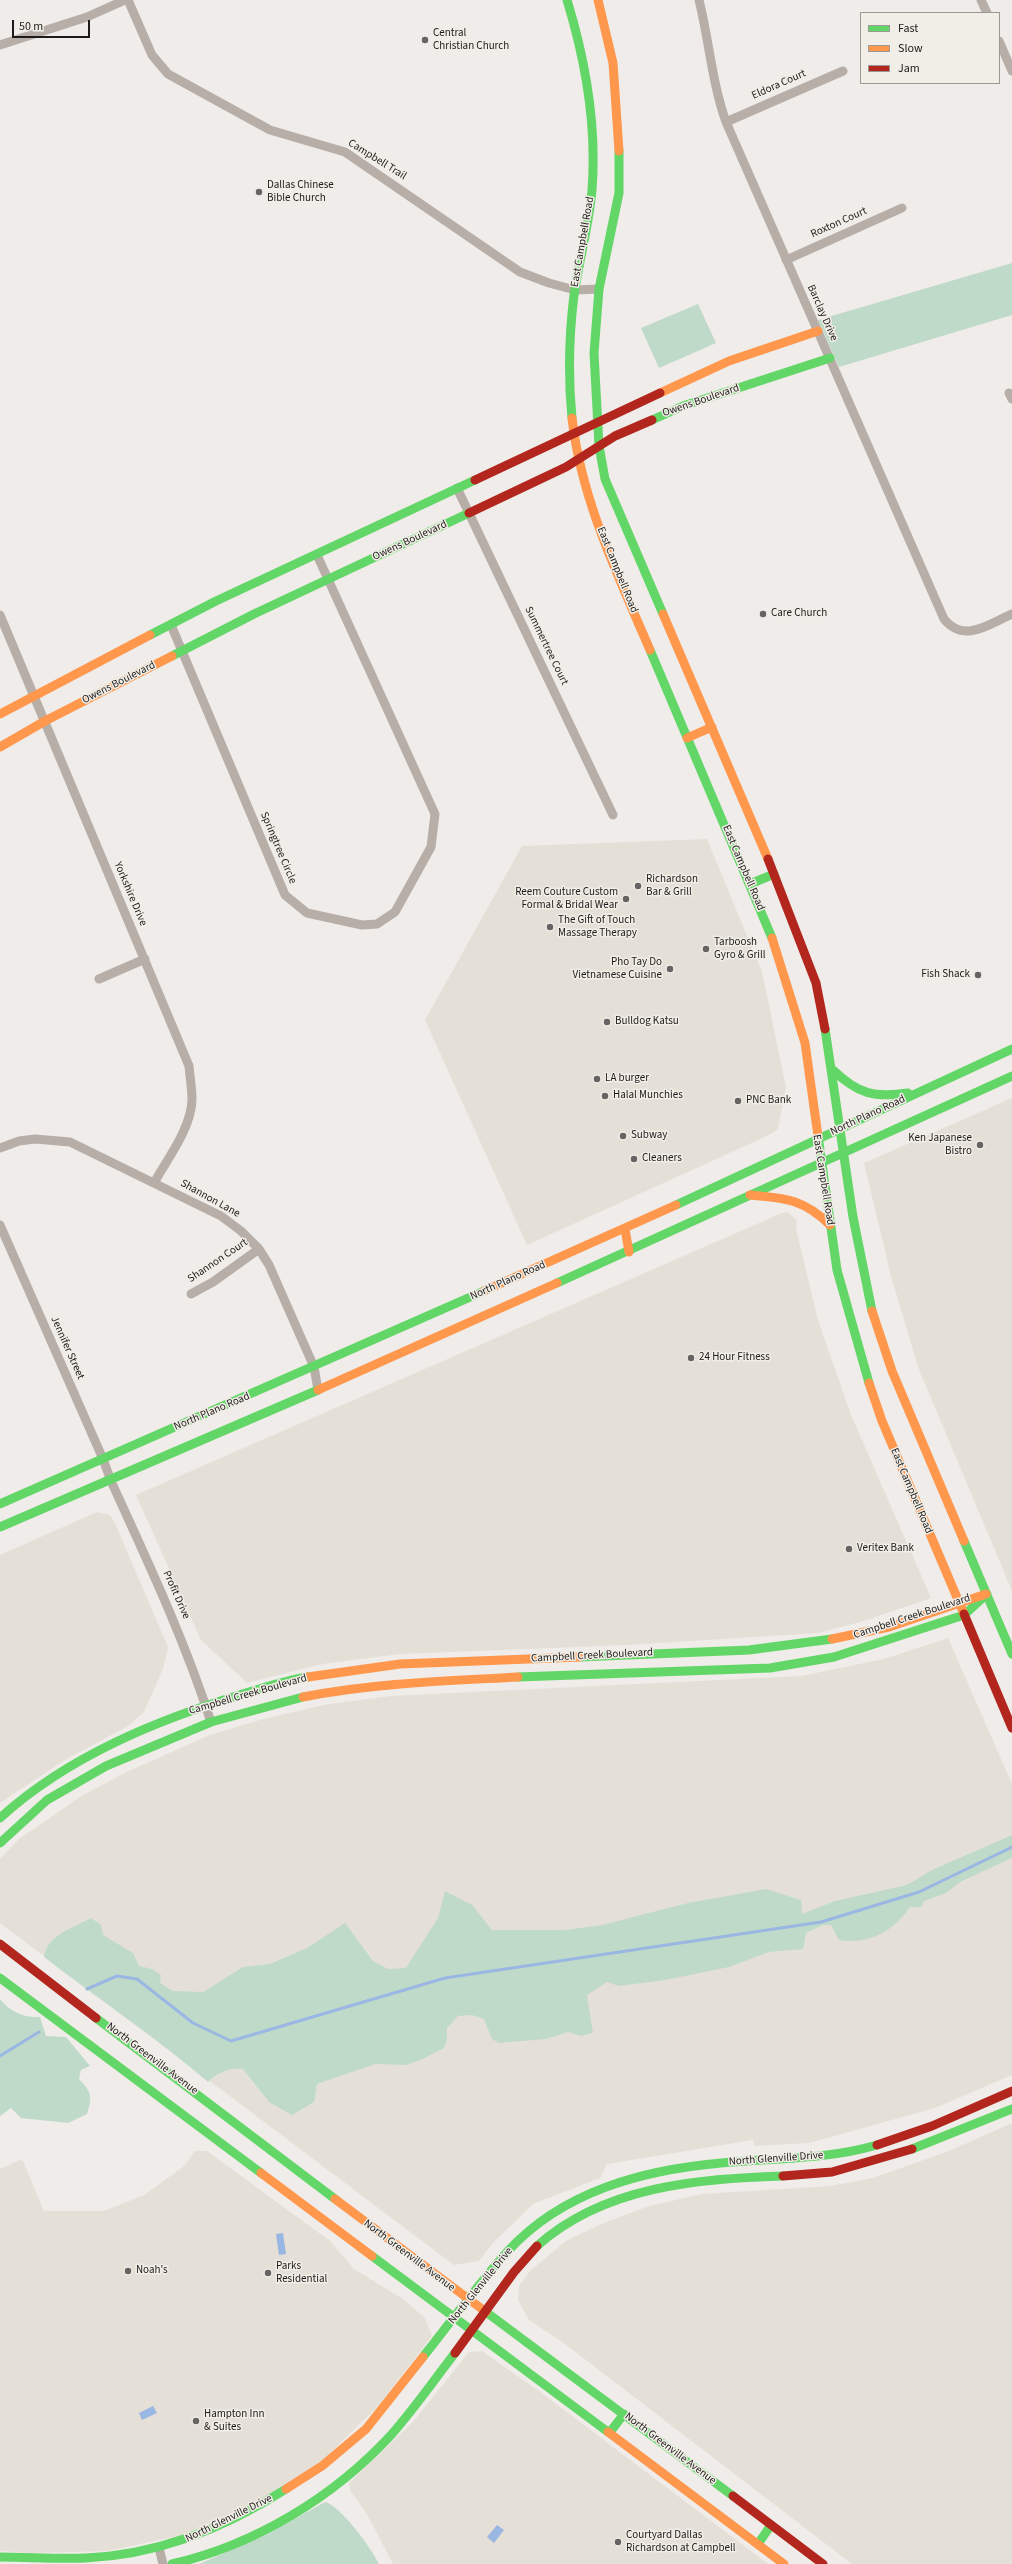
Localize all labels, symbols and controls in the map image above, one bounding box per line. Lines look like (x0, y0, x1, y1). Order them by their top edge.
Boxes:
scale bar (14, 12, 92, 38)
legend (860, 12, 1000, 84)
text: 50 m (19, 18, 43, 35)
text: Fast (898, 20, 918, 37)
place label: Central Christian Church (433, 27, 509, 53)
marker: Central Christian Church (420, 35, 430, 45)
text: Slow (898, 40, 923, 57)
text: Jam (898, 60, 920, 77)
street label: Eldora Court (750, 67, 808, 103)
street label: Campbell Trail (345, 137, 409, 183)
place label: Dallas Chinese Bible Church (267, 179, 334, 205)
marker: Dallas Chinese Bible Church (254, 187, 264, 197)
street label: East Campbell Road (569, 196, 597, 288)
street label: Roxton Court (809, 205, 869, 241)
street label: Barclay Drive (804, 283, 840, 343)
street label: Owens Boulevard (661, 382, 741, 420)
street label: Owens Boulevard (371, 518, 449, 564)
street label: East Campbell Road (594, 525, 640, 615)
street label: Summertree Court (521, 605, 571, 687)
place label: Care Church (771, 607, 827, 621)
marker: Care Church (758, 609, 768, 619)
street label: Owens Boulevard (80, 659, 158, 707)
street label: Springtree Circle (257, 810, 299, 886)
street label: East Campbell Road (719, 823, 767, 913)
street label: Yorkshire Drive (111, 860, 149, 928)
place label: Richardson Bar & Grill (646, 873, 698, 899)
marker: Richardson Bar & Grill (633, 881, 643, 891)
place label: Reem Couture Custom Formal & Bridal Wear (515, 886, 618, 912)
marker: Reem Couture Custom Formal & Bridal Wear (621, 894, 631, 904)
place label: The Gift of Touch Massage Therapy (558, 914, 637, 940)
marker: The Gift of Touch Massage Therapy (545, 922, 555, 932)
place label: Tarboosh Gyro & Grill (714, 936, 766, 962)
marker: Tarboosh Gyro & Grill (701, 944, 711, 954)
place label: Pho Tay Do Vietnamese Cuisine (573, 956, 662, 982)
marker: Pho Tay Do Vietnamese Cuisine (665, 964, 675, 974)
place label: Fish Shack (921, 968, 970, 982)
marker: Fish Shack (973, 970, 983, 980)
place label: Bulldog Katsu (615, 1015, 679, 1029)
marker: Bulldog Katsu (602, 1017, 612, 1027)
place label: LA burger (605, 1072, 649, 1086)
marker: LA burger (592, 1074, 602, 1084)
place label: Halal Munchies (613, 1089, 683, 1103)
marker: Halal Munchies (600, 1091, 610, 1101)
street label: North Plano Road (828, 1093, 908, 1139)
place label: PNC Bank (746, 1094, 791, 1108)
marker: PNC Bank (733, 1096, 743, 1106)
place label: Subway (631, 1129, 667, 1143)
marker: Subway (618, 1131, 628, 1141)
place label: Ken Japanese Bistro (908, 1132, 972, 1158)
street label: East Campbell Road (809, 1134, 837, 1226)
marker: Ken Japanese Bistro (975, 1140, 985, 1150)
place label: Cleaners (642, 1152, 682, 1166)
marker: Cleaners (629, 1154, 639, 1164)
street label: Shannon Lane (178, 1177, 242, 1221)
street label: Shannon Court (186, 1236, 250, 1286)
street label: North Plano Road (468, 1258, 548, 1304)
street label: Jennifer Street (47, 1314, 87, 1382)
place label: 24 Hour Fitness (699, 1351, 770, 1365)
marker: 24 Hour Fitness (686, 1353, 696, 1363)
street label: North Plano Road (172, 1390, 252, 1434)
street label: East Campbell Road (887, 1446, 935, 1536)
place label: Veritex Bank (857, 1542, 914, 1556)
marker: Veritex Bank (844, 1544, 854, 1554)
street label: Profit Drive (159, 1569, 193, 1621)
street label: Campbell Creek Boulevard (852, 1592, 972, 1642)
street label: Campbell Creek Boulevard (531, 1646, 653, 1666)
street label: Campbell Creek Boulevard (188, 1672, 308, 1718)
street label: North Greenville Avenue (104, 2020, 200, 2098)
street label: North Glenville Drive (728, 2149, 824, 2169)
street label: North Greenville Avenue (361, 2217, 457, 2295)
street label: North Glenville Drive (446, 2245, 516, 2327)
place label: Parks Residential (276, 2260, 327, 2286)
place label: Noah's (136, 2264, 168, 2278)
marker: Noah's (123, 2266, 133, 2276)
marker: Parks Residential (263, 2268, 273, 2278)
place label: Hampton Inn & Suites (204, 2408, 264, 2434)
street label: North Greenville Avenue (622, 2410, 718, 2488)
marker: Hampton Inn & Suites (191, 2416, 201, 2426)
street label: North Glenville Drive (183, 2492, 275, 2546)
place label: Courtyard Dallas Richardson at Campbell (626, 2529, 736, 2555)
marker: Courtyard Dallas Richardson at Campbell (613, 2537, 623, 2547)

